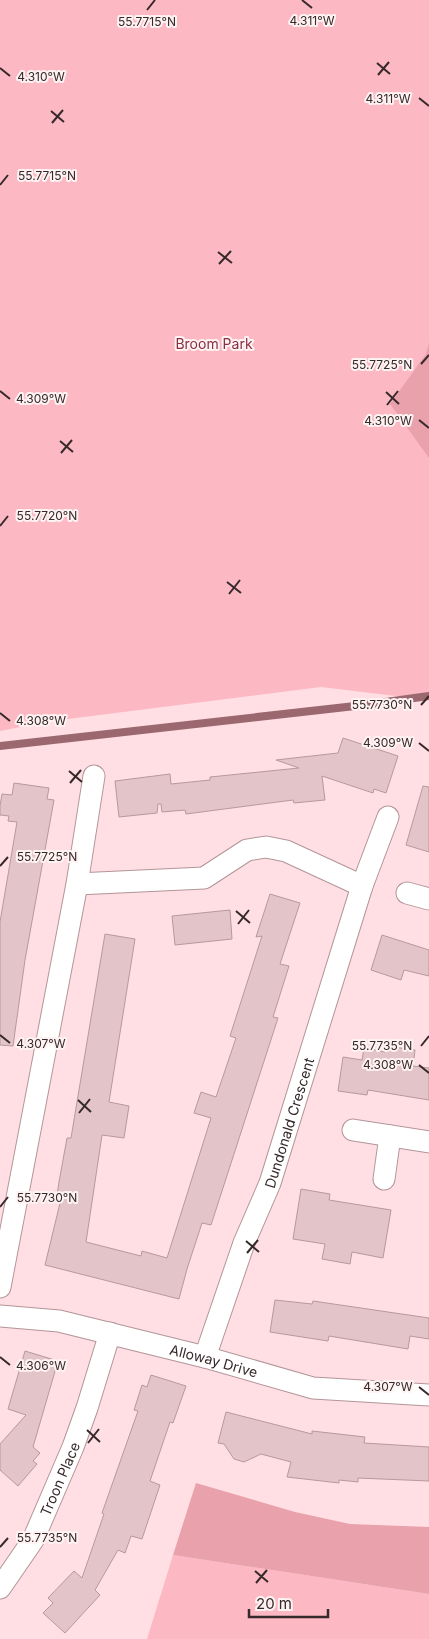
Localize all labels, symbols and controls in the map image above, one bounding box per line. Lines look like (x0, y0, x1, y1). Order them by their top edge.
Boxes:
text: 4.311°W (290, 13, 335, 28)
text: 55.7715°N (118, 14, 176, 29)
text: 4.310°W (17, 69, 65, 84)
text: 4.311°W (366, 91, 411, 106)
text: 55.7715°N (18, 168, 76, 183)
park label: Broom Park (175, 335, 253, 352)
text: 55.7725°N (352, 357, 412, 372)
text: 4.309°W (16, 391, 66, 406)
text: 4.310°W (364, 413, 412, 428)
text: 55.7720°N (17, 508, 77, 523)
text: 55.7730°N (352, 697, 412, 712)
text: 4.308°W (16, 713, 66, 728)
text: 4.309°W (363, 735, 413, 750)
text: 55.7725°N (17, 849, 77, 864)
text: 4.307°W (16, 1036, 66, 1051)
text: 55.7735°N (352, 1038, 412, 1053)
street label: Dundonald Crescent (260, 1055, 317, 1190)
text: 4.308°W (363, 1057, 413, 1072)
text: 55.7730°N (17, 1190, 77, 1205)
street label: Alloway Drive (168, 1340, 260, 1380)
text: 4.306°W (16, 1358, 66, 1373)
text: 4.307°W (363, 1379, 413, 1394)
street label: Troon Place (36, 1440, 83, 1518)
text: 55.7735°N (17, 1530, 77, 1545)
scale bar (249, 1586, 328, 1618)
text: 20 m (256, 1594, 292, 1613)

